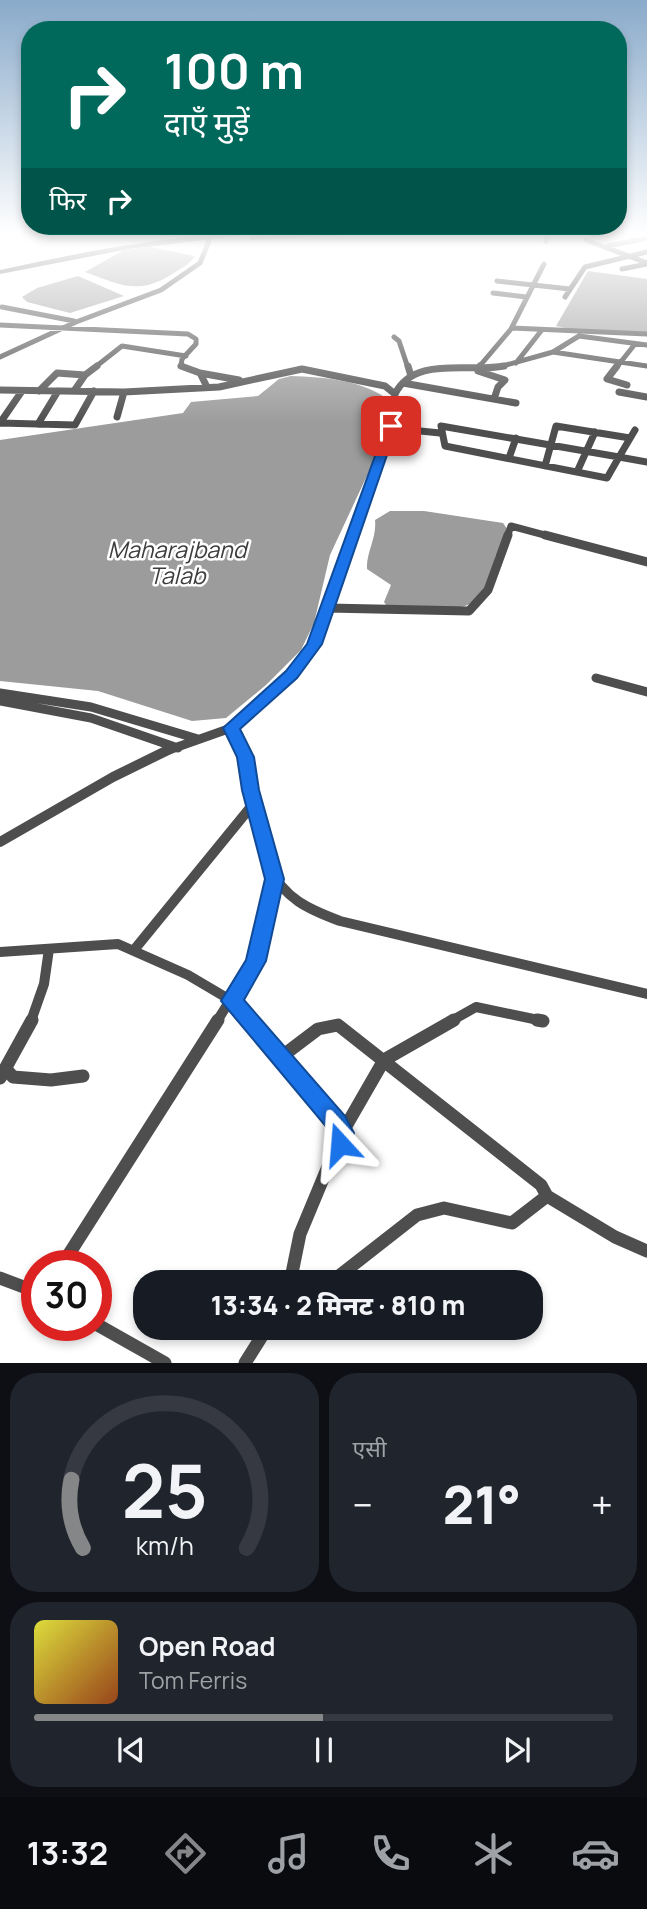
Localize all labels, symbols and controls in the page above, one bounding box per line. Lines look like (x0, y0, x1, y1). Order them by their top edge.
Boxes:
text: 100 m (164, 37, 304, 104)
icon: right (49, 49, 140, 140)
text: दाएँ मुड़ें (164, 101, 250, 145)
text: फिर (49, 182, 86, 218)
icon: right (100, 182, 138, 220)
pin (361, 396, 421, 456)
icon: arrive (372, 407, 410, 445)
water label: Maharajband Talab (108, 533, 250, 591)
position arrow (303, 1107, 377, 1181)
speed limit sign: 30 (21, 1250, 112, 1341)
text: 13:34 · 2 मिनट · 810 m (211, 1287, 465, 1323)
text: एसी (353, 1432, 387, 1464)
text: 25 (121, 1441, 207, 1541)
text: 21° (443, 1469, 521, 1540)
text: − (353, 1478, 373, 1530)
text: + (591, 1478, 613, 1530)
text: km/h (135, 1528, 193, 1563)
text: Open Road (139, 1628, 275, 1664)
text: Tom Ferris (139, 1664, 247, 1696)
icon: previous (112, 1731, 150, 1769)
icon: pause (305, 1731, 343, 1769)
icon: next (498, 1731, 536, 1769)
icon: directions (161, 1829, 210, 1878)
icon: music (264, 1829, 313, 1878)
icon: phone (366, 1829, 415, 1878)
icon: climate (469, 1829, 518, 1878)
icon: car (571, 1829, 620, 1878)
text: 13:32 (27, 1831, 108, 1875)

